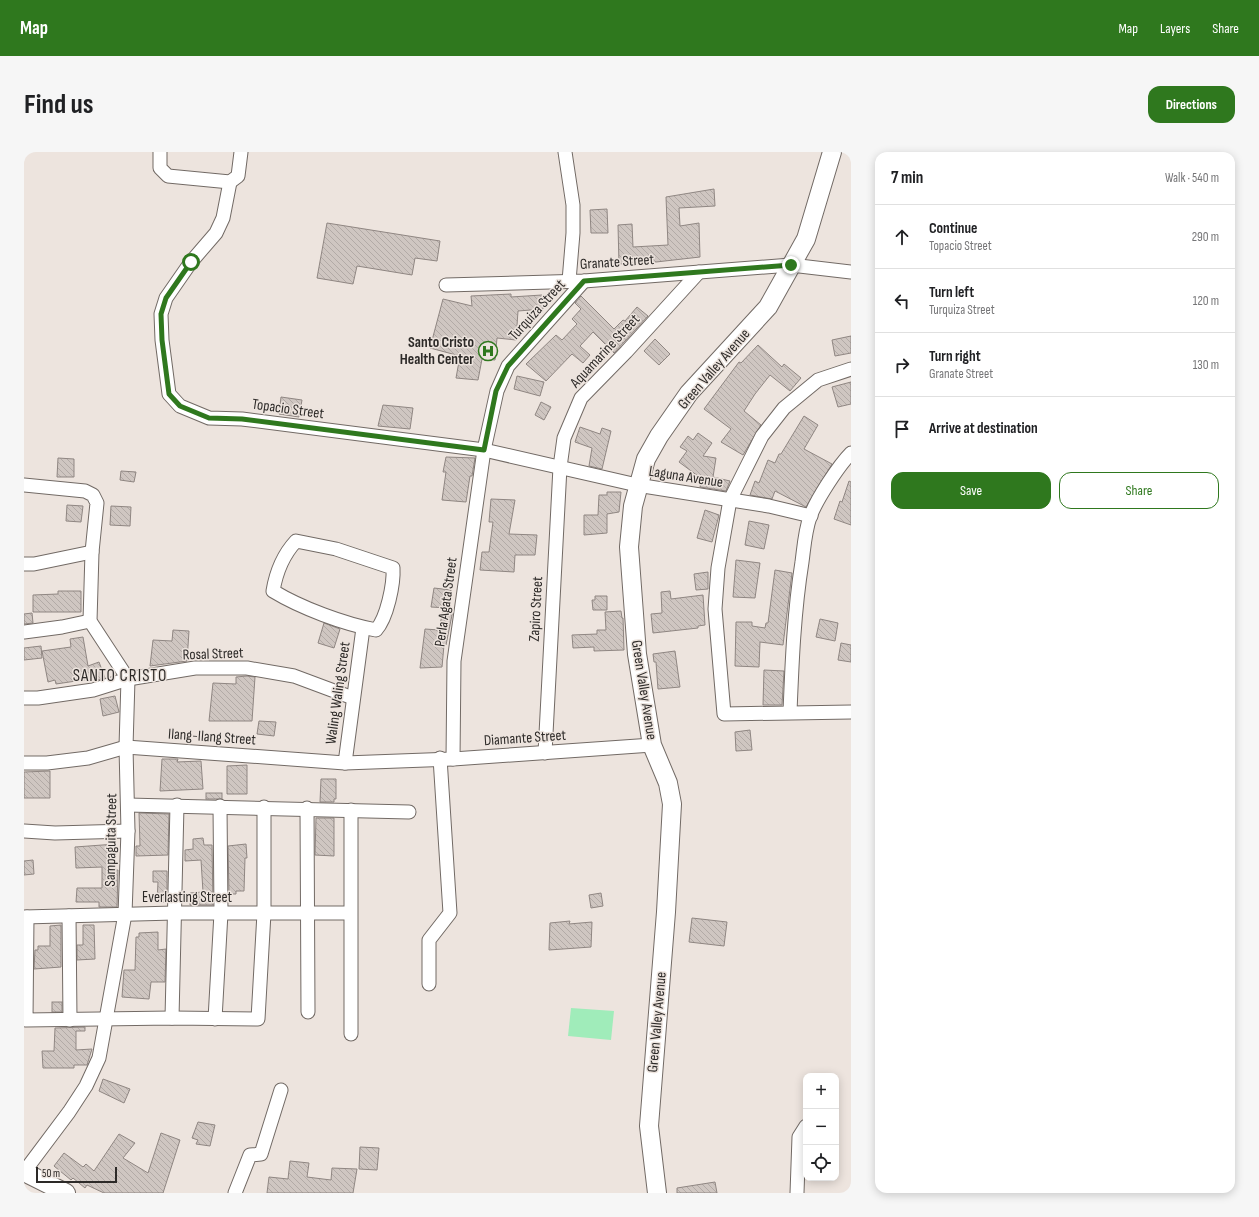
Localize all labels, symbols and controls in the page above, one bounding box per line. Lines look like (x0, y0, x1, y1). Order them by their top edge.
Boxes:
text: Map (20, 17, 48, 40)
text: Map (1118, 20, 1138, 37)
text: Layers (1160, 20, 1190, 37)
text: Share (1212, 20, 1239, 37)
button: Directions (1148, 86, 1235, 123)
text: Find us (24, 88, 93, 121)
text: 7 min (891, 168, 923, 188)
text: Walk · 540 m (1165, 170, 1219, 186)
text: Continue (929, 219, 978, 238)
icon: ahead (891, 226, 913, 248)
text: 290 m (1192, 229, 1219, 245)
text: Topacio Street (929, 238, 992, 254)
street label: Granate Street (579, 250, 655, 274)
route start (182, 253, 200, 271)
route end (782, 256, 800, 274)
street label: Turquiza Street (505, 275, 570, 345)
text: Turn left (929, 283, 974, 302)
icon: left (891, 290, 913, 312)
text: 120 m (1193, 293, 1219, 309)
text: Turquiza Street (929, 302, 995, 318)
street label: Aquamarine Street (565, 310, 644, 393)
street label: Green Valley Avenue (674, 325, 754, 413)
place label: Santo Cristo Health Center (400, 333, 474, 369)
hospital icon: Santo Cristo Health Center (477, 340, 499, 362)
text: Turn right (929, 347, 981, 366)
icon: right (891, 354, 913, 376)
text: 130 m (1193, 357, 1219, 373)
text: Granate Street (929, 366, 993, 382)
street label: Topacio Street (251, 395, 326, 423)
icon: arrive (891, 418, 913, 440)
text: Arrive at destination (929, 419, 1038, 438)
street label: Laguna Avenue (648, 462, 724, 492)
button: Save (891, 472, 1051, 509)
button: Share (1059, 472, 1219, 509)
street label: Perla Agata Street (430, 556, 462, 648)
street label: Zapiro Street (525, 576, 547, 642)
street label: Green Valley Avenue (627, 639, 661, 741)
street label: Waling Waling Street (321, 640, 355, 745)
street label: Rosal Street (182, 643, 244, 665)
district label: SANTO CRISTO (73, 666, 167, 686)
street label: Ilang-Ilang Street (168, 724, 257, 750)
street label: Diamante Street (483, 726, 567, 750)
street label: Sampaguita Street (101, 793, 121, 887)
street label: Everlasting Street (142, 888, 232, 907)
street label: Green Valley Avenue (643, 971, 671, 1073)
map controls (803, 1073, 839, 1181)
button: + (803, 1073, 839, 1109)
button: − (803, 1109, 839, 1145)
button: locate (803, 1145, 839, 1181)
scale bar (36, 1165, 117, 1184)
text: 50 m (42, 1167, 60, 1180)

